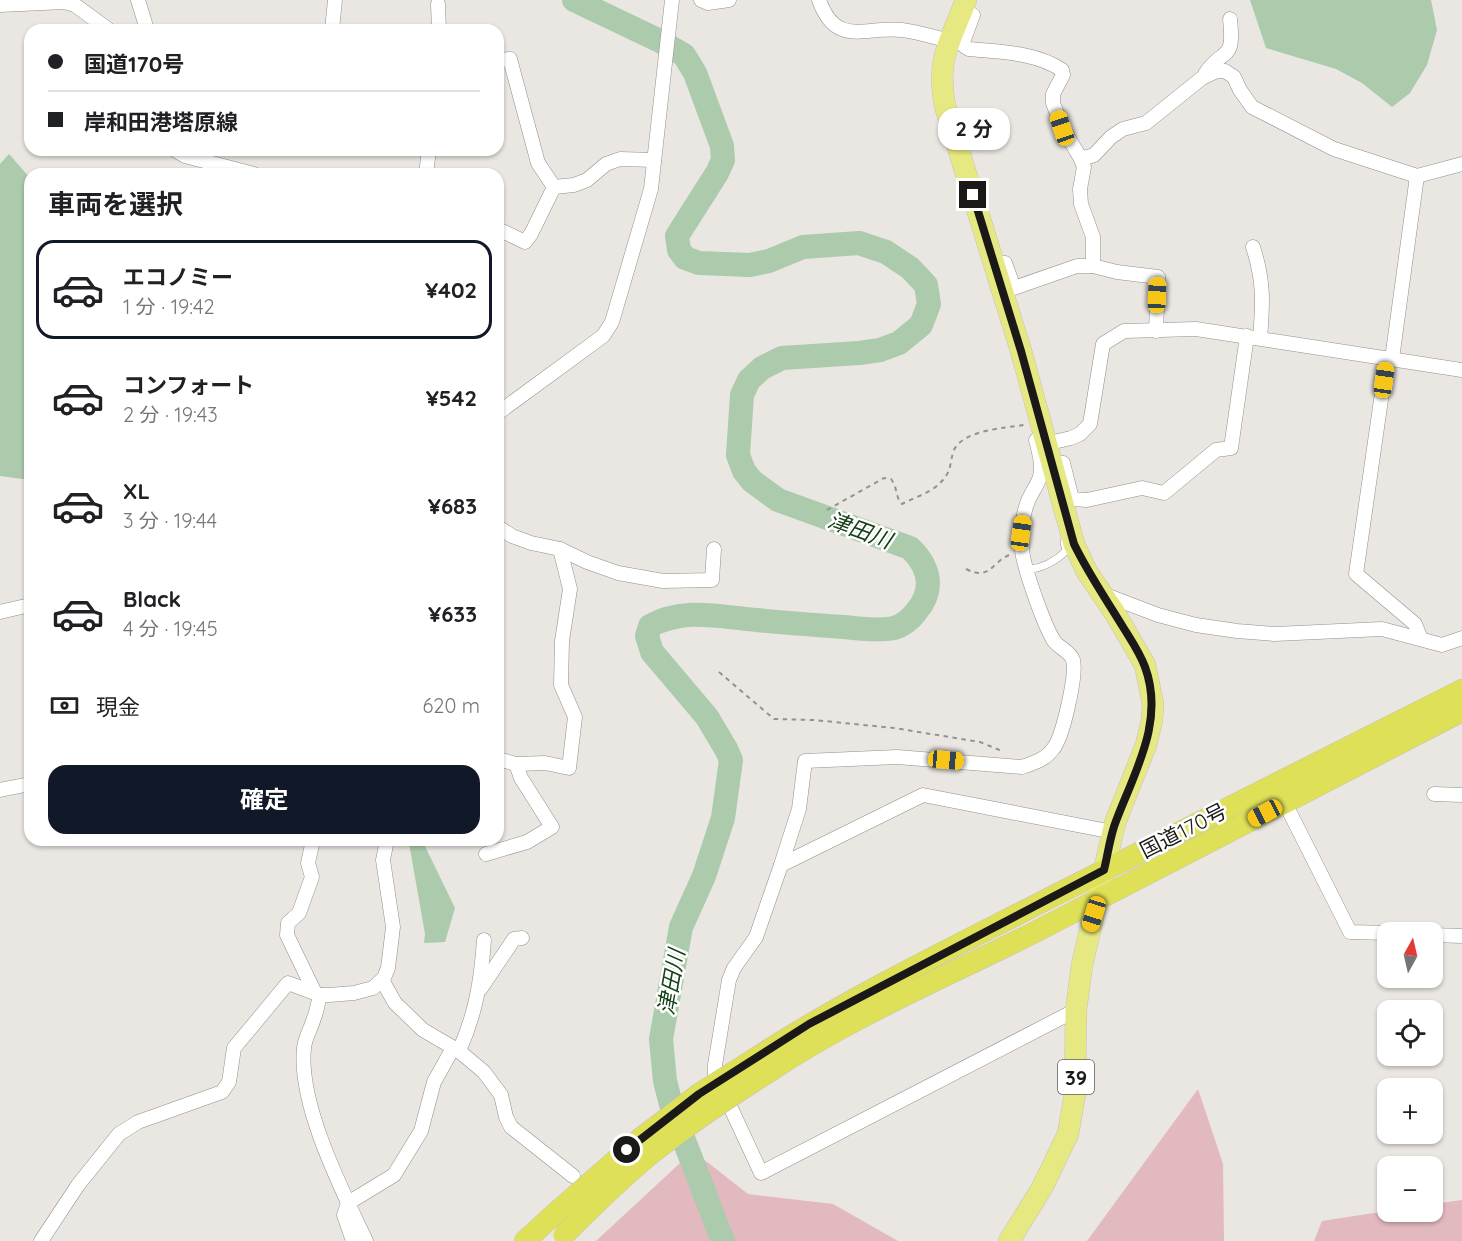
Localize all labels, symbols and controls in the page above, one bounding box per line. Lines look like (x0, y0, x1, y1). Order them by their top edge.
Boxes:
text: 国道170号 (84, 50, 184, 78)
text: 岸和田港塔原線 (84, 108, 238, 136)
callout: 2 分 (937, 108, 1009, 150)
car (1048, 108, 1076, 148)
text: 2 分 (956, 116, 992, 141)
route end (959, 181, 986, 208)
text: 車両を選択 (48, 187, 183, 221)
icon: car (51, 263, 105, 317)
text: エコノミー (123, 263, 233, 291)
text: ¥402 (425, 276, 477, 304)
car (1147, 277, 1167, 313)
text: 1 分 · 19:42 (123, 294, 215, 319)
car (1373, 361, 1395, 399)
icon: car (51, 371, 105, 425)
text: コンフォート (123, 371, 254, 399)
text: ¥542 (426, 384, 477, 412)
text: 2 分 · 19:43 (123, 402, 218, 427)
text: XL (123, 477, 150, 505)
icon: car (51, 479, 105, 533)
text: ¥683 (428, 492, 477, 520)
water label: 津田川 (824, 506, 898, 555)
text: 3 分 · 19:44 (123, 508, 217, 533)
car (1010, 514, 1032, 552)
text: Black (123, 585, 181, 613)
icon: car (51, 587, 105, 641)
text: ¥633 (428, 600, 477, 628)
text: 4 分 · 19:45 (123, 616, 218, 641)
icon: cash (48, 689, 81, 722)
text: 現金 (96, 693, 140, 721)
text: 620 m (423, 693, 480, 718)
car (927, 749, 965, 771)
button: 確定 (48, 765, 480, 834)
street label: 国道170号 (1135, 797, 1231, 863)
car (1245, 797, 1285, 829)
car (1080, 894, 1108, 934)
north arrow (1377, 922, 1443, 988)
map controls (1377, 922, 1443, 1222)
water label: 津田川 (651, 945, 691, 1017)
button: locate (1377, 1000, 1443, 1066)
road number: 39 (1058, 1060, 1094, 1094)
button: + (1377, 1078, 1443, 1144)
route start (613, 1136, 640, 1163)
button: − (1377, 1156, 1443, 1222)

